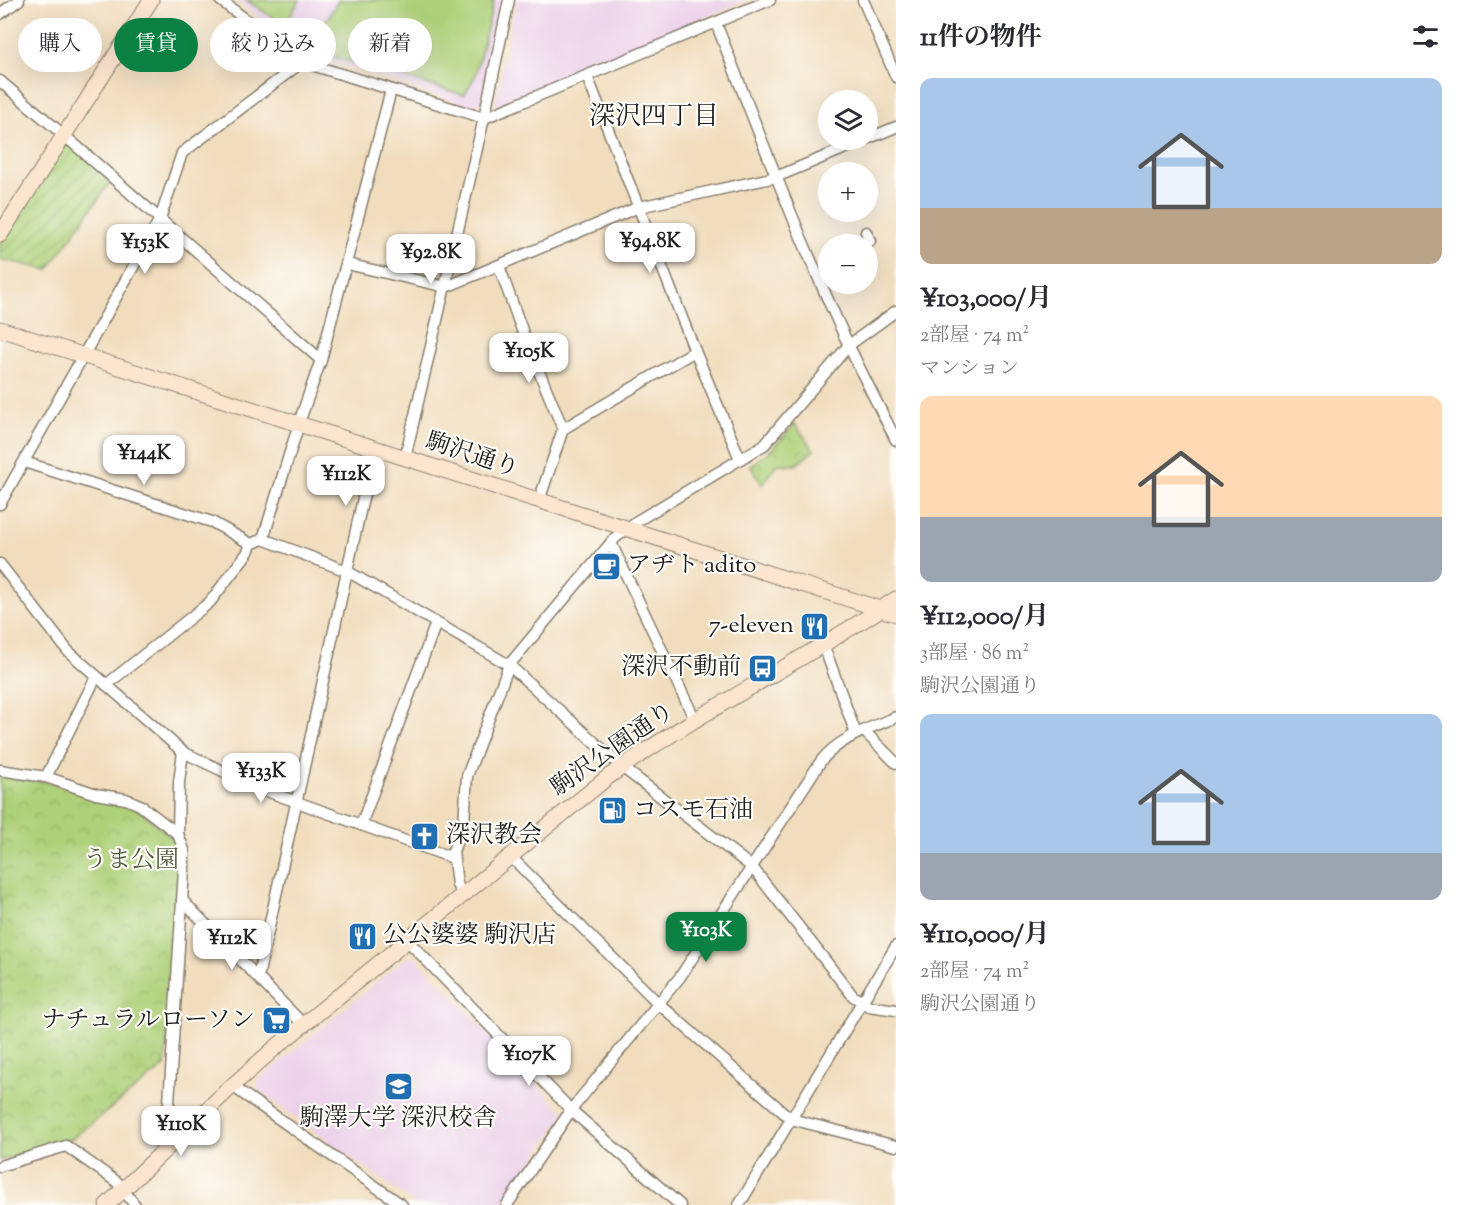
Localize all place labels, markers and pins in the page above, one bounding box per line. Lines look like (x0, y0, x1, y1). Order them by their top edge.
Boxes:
pin: ¥94.8K (601, 223, 699, 274)
pin: ¥153K (103, 224, 187, 275)
pin: ¥92.8K (382, 234, 480, 285)
pin: ¥105K (487, 333, 571, 384)
pin: ¥144K (102, 435, 186, 486)
pin: ¥112K (304, 456, 388, 507)
place label: アヂト adito (627, 549, 756, 583)
cafe icon: アヂト adito (590, 550, 622, 582)
place label: 7-eleven (709, 609, 794, 643)
restaurant icon: 7-eleven (799, 610, 831, 642)
place label: 深沢不動前 (621, 651, 741, 685)
bus stop icon: 深沢不動前 (746, 652, 778, 684)
pin: ¥133K (219, 753, 303, 804)
place label: コスモ石油 (633, 794, 753, 828)
fuel station icon: コスモ石油 (596, 795, 628, 827)
place label: 深沢教会 (446, 819, 542, 853)
church icon: 深沢教会 (409, 820, 441, 852)
pin: ¥103K (664, 912, 748, 963)
place label: 公公婆婆 駒沢店 (383, 919, 556, 953)
pin: ¥112K (190, 920, 274, 971)
restaurant icon: 公公婆婆 駒沢店 (346, 920, 378, 952)
place label: ナチュラルローソン (41, 1004, 255, 1038)
supermarket icon: ナチュラルローソン (260, 1005, 292, 1037)
pin: ¥107K (487, 1036, 571, 1087)
school or university icon: 駒澤大学 深沢校舎 (382, 1070, 414, 1102)
place label: 駒澤大学 深沢校舎 (299, 1102, 497, 1136)
pin: ¥110K (139, 1106, 223, 1157)

